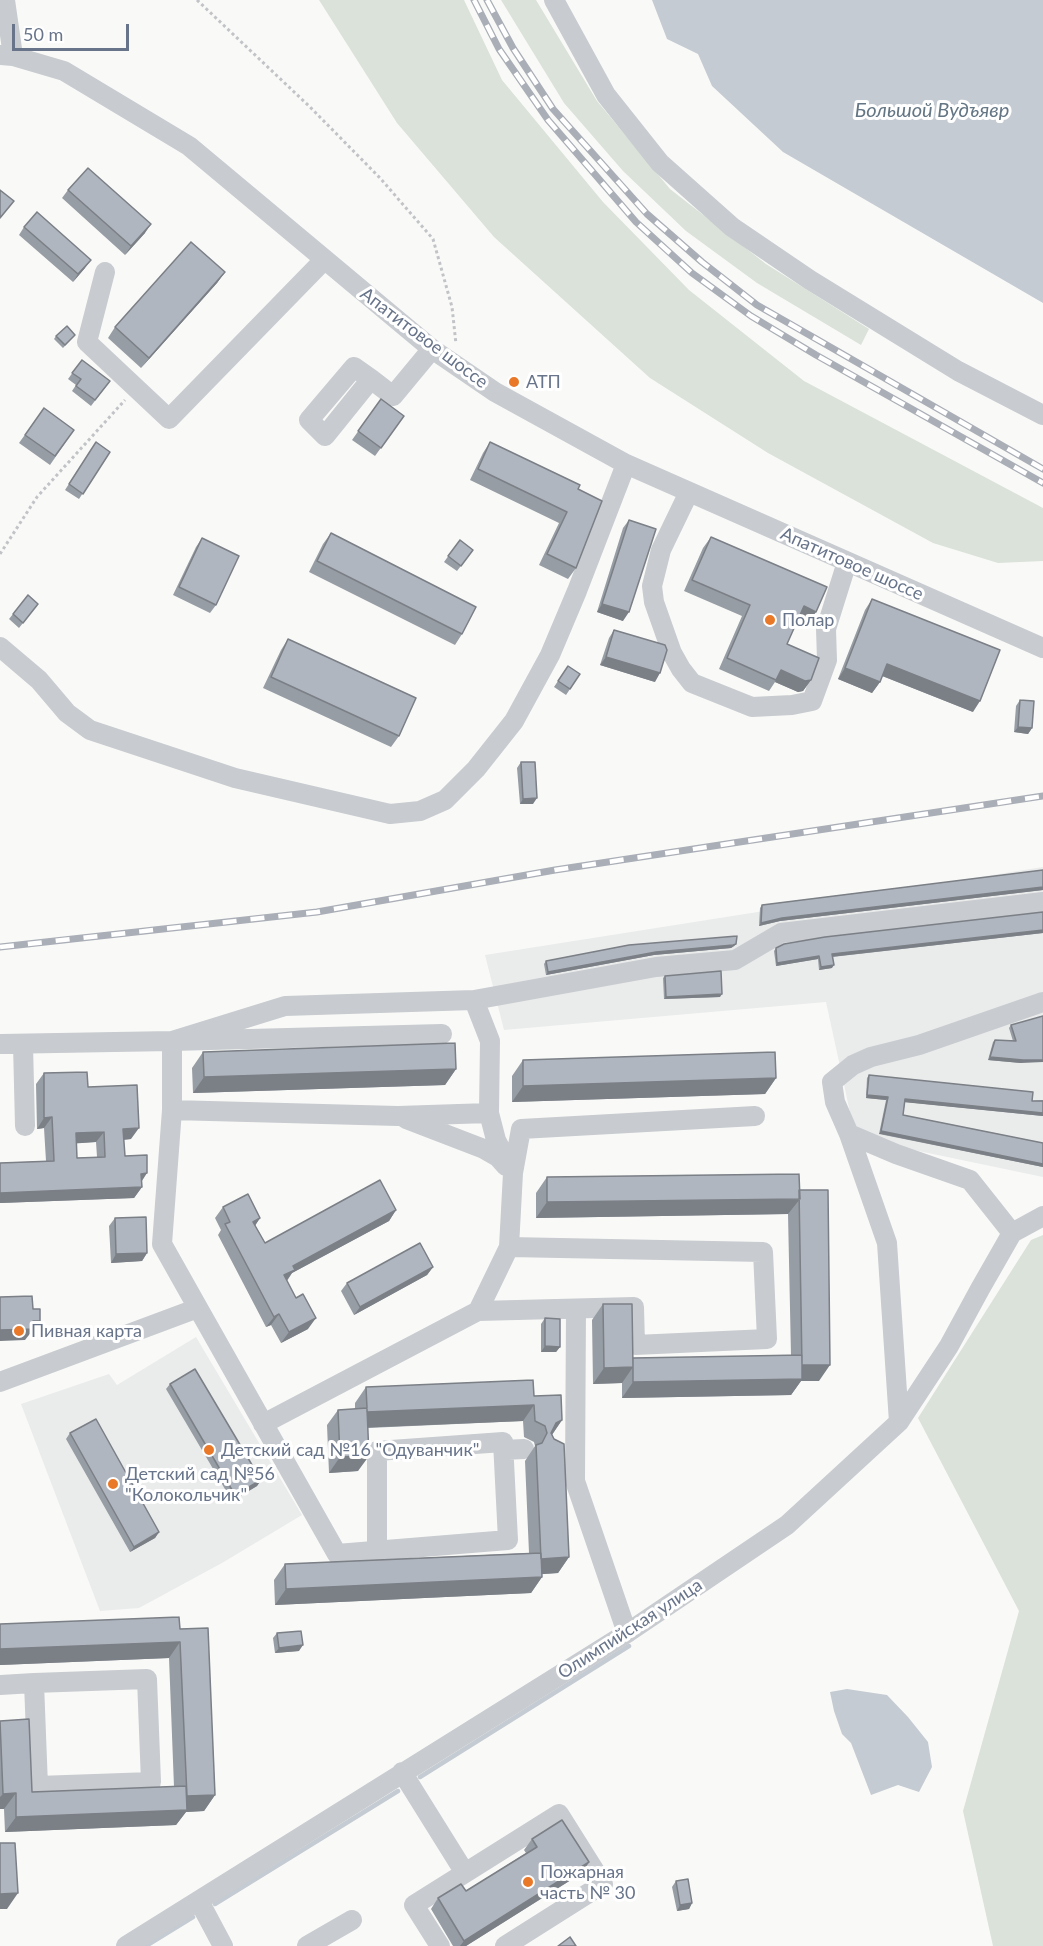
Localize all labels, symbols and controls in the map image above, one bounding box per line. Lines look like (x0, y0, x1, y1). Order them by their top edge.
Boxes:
scale bar (15, 12, 132, 50)
text: 50 m (23, 23, 63, 45)
water label: Большой Вудъявр (855, 99, 1009, 123)
street label: Апатитовое шоссе (356, 283, 492, 393)
place label: АТП (526, 371, 561, 393)
marker: АТП (507, 375, 521, 389)
street label: Апатитовое шоссе (777, 523, 927, 605)
place label: Полар (782, 609, 834, 631)
marker: Полар (763, 613, 777, 627)
place label: Пивная карта (31, 1320, 142, 1342)
marker: Пивная карта (12, 1324, 26, 1338)
place label: Детский сад №16 "Одуванчик" (221, 1439, 479, 1461)
marker: Детский сад №16 "Одуванчик" (202, 1443, 216, 1457)
place label: Детский сад №56 "Колокольчик" (125, 1463, 275, 1506)
marker: Детский сад №56 "Колокольчик" (106, 1477, 120, 1491)
street label: Олимпийская улица (554, 1574, 706, 1684)
place label: Пожарная часть № 30 (540, 1861, 635, 1904)
marker: Пожарная часть № 30 (521, 1875, 535, 1889)

